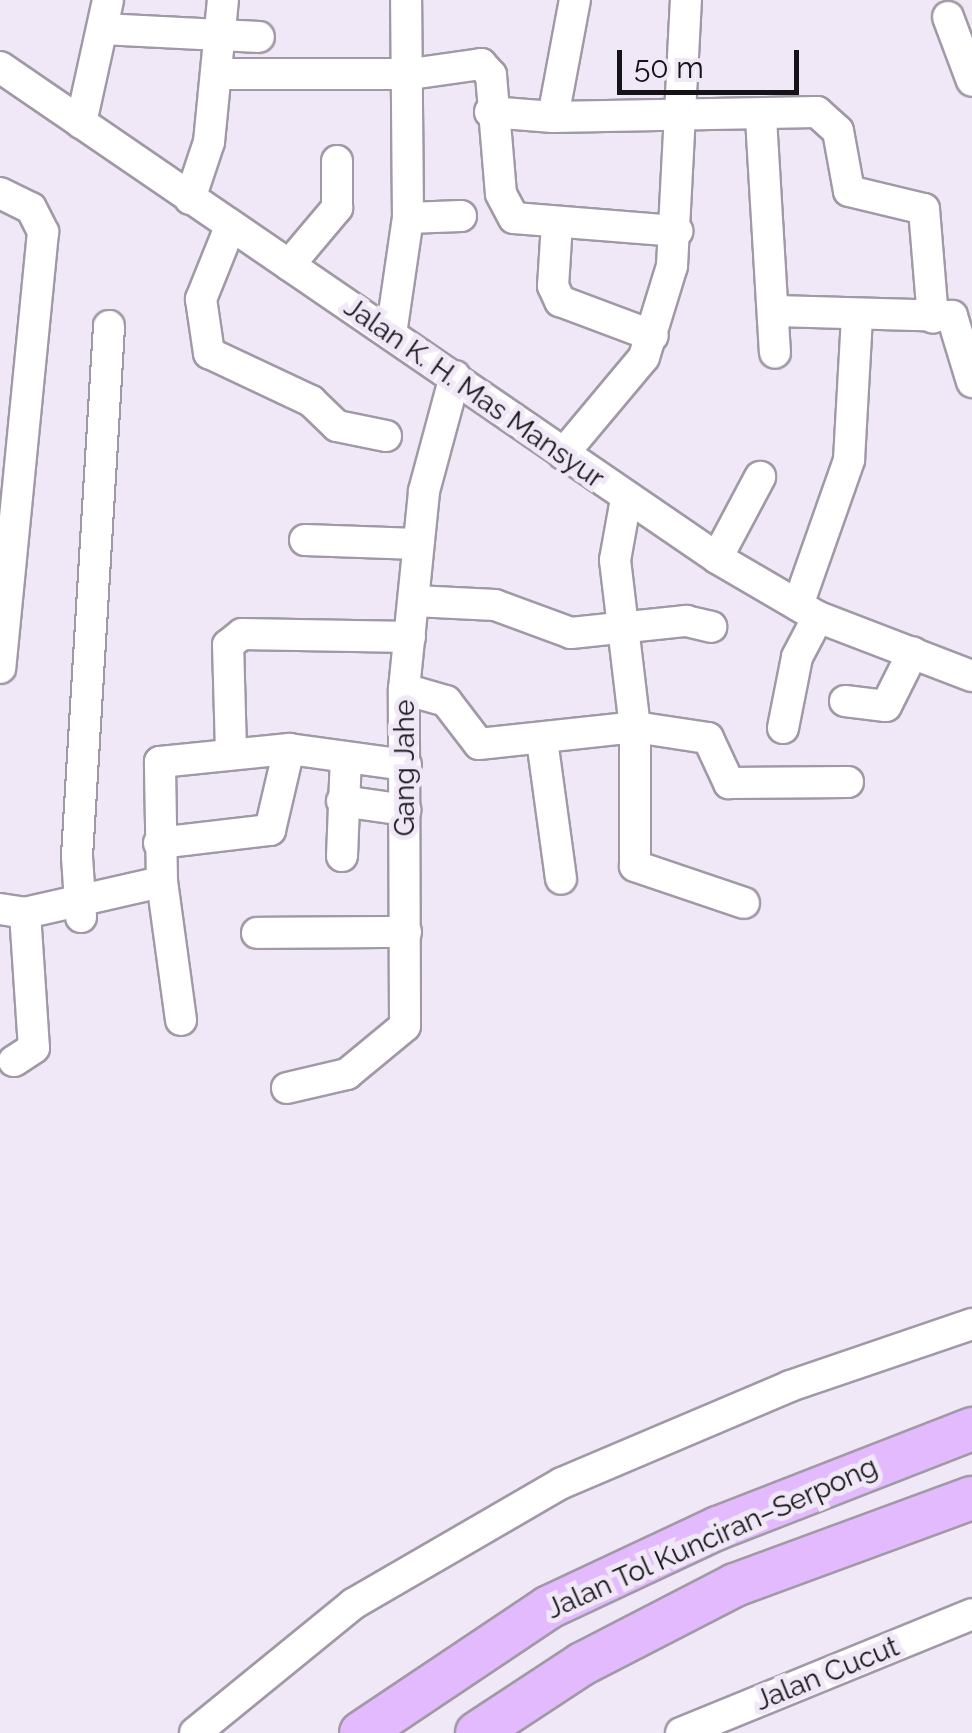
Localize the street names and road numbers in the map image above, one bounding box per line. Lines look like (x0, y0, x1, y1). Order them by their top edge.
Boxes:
street label: Jalan K. H. Mas Mansyur (338, 290, 610, 496)
street label: Gang Jahe (388, 699, 422, 837)
street label: Jalan Tol Kunciran–Serpong (541, 1449, 883, 1627)
street label: Jalan Cucut (750, 1630, 904, 1718)

